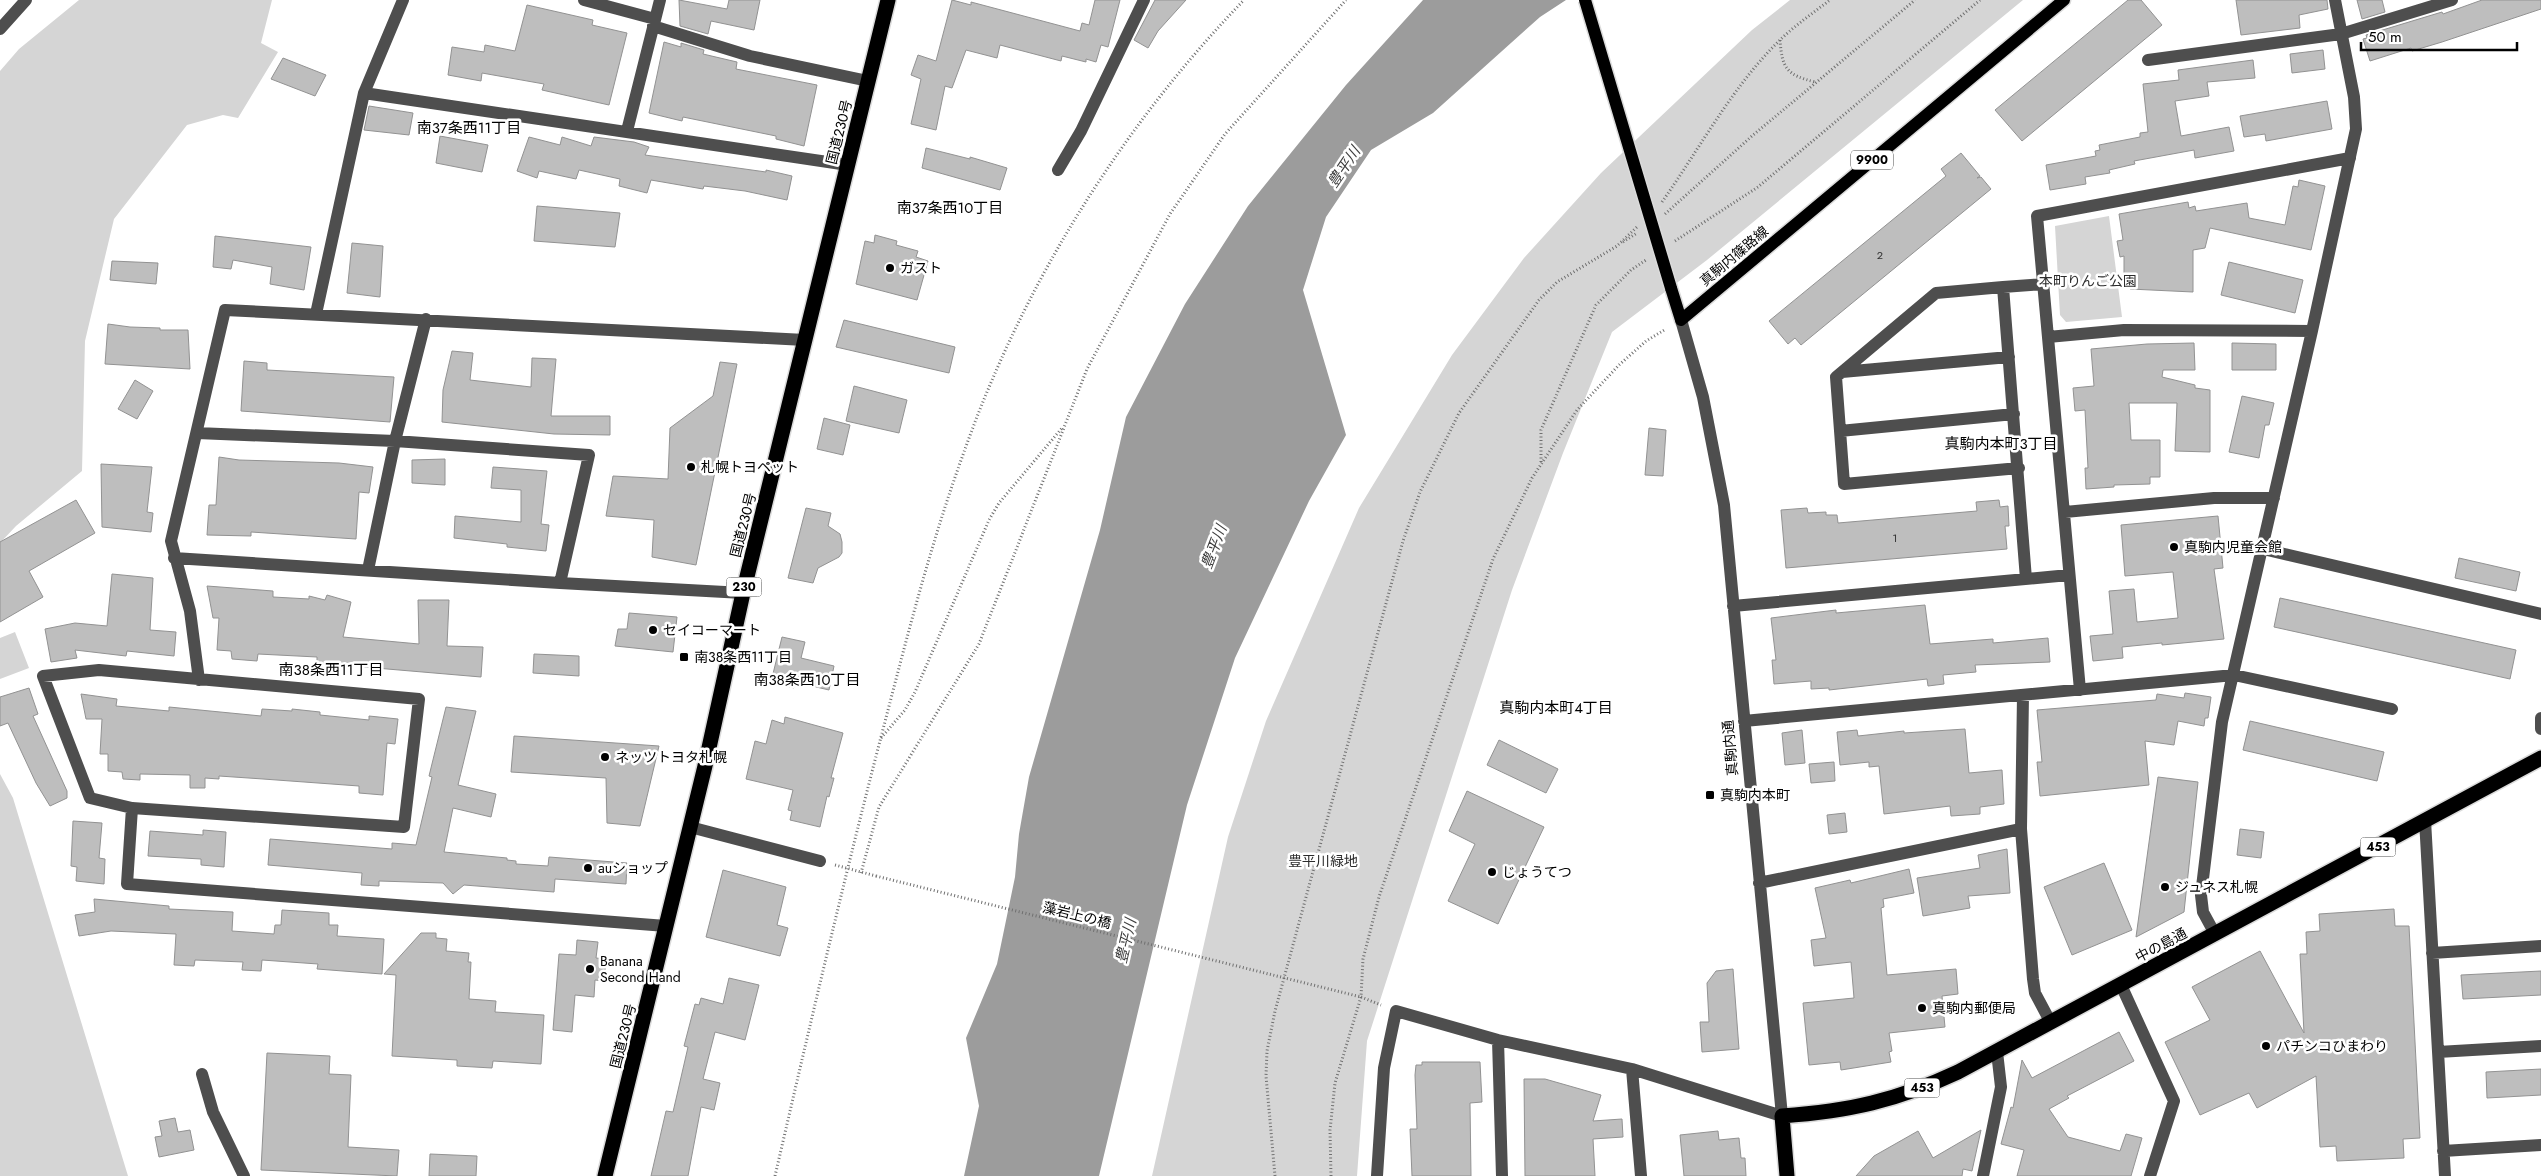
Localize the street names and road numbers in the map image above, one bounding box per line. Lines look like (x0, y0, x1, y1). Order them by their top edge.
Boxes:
street label: 国道230号 (821, 98, 857, 166)
road number: 9900 (1851, 150, 1893, 170)
street label: 真駒内篠路線 (1695, 221, 1773, 291)
street label: 国道230号 (725, 491, 761, 559)
road number: 230 (726, 578, 762, 596)
street label: 真駒内通 (1718, 719, 1742, 777)
road number: 453 (2360, 838, 2396, 856)
street label: 藻岩上の橋 (1041, 897, 1113, 933)
street label: 中の島通 (2132, 923, 2190, 967)
street label: 国道230号 (605, 1002, 641, 1070)
road number: 453 (1904, 1078, 1940, 1098)

